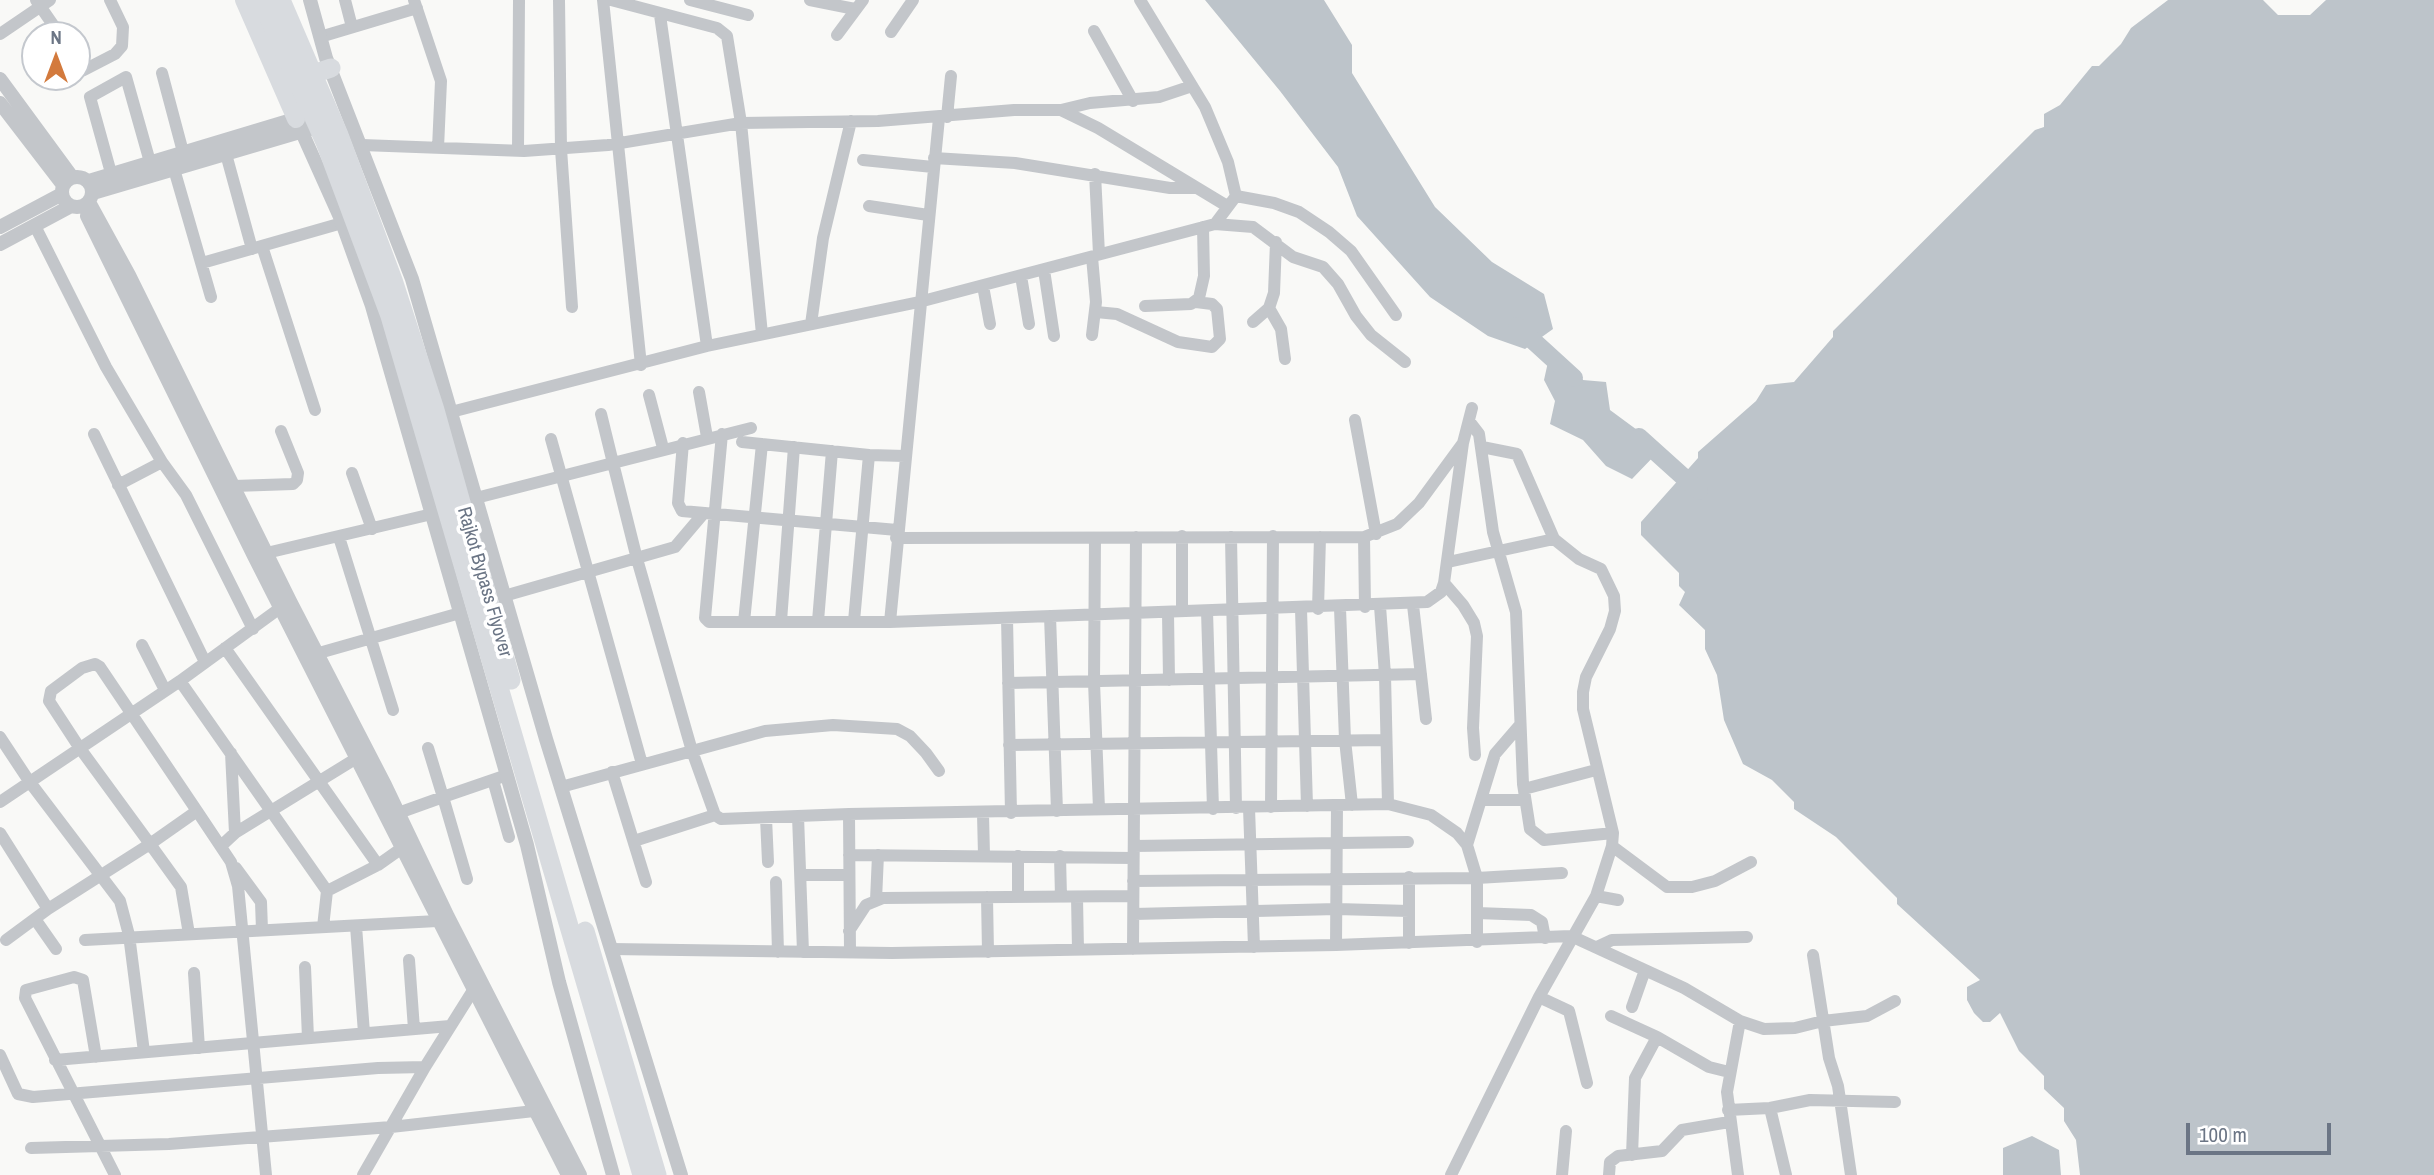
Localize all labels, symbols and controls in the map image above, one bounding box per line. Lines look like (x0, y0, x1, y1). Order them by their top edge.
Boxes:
north arrow (21, 21, 91, 91)
text: N (50, 24, 62, 50)
street label: Rajkot Bypass Flyover (452, 504, 516, 660)
scale bar (2189, 1108, 2334, 1152)
text: 100 m (2199, 1120, 2247, 1149)

